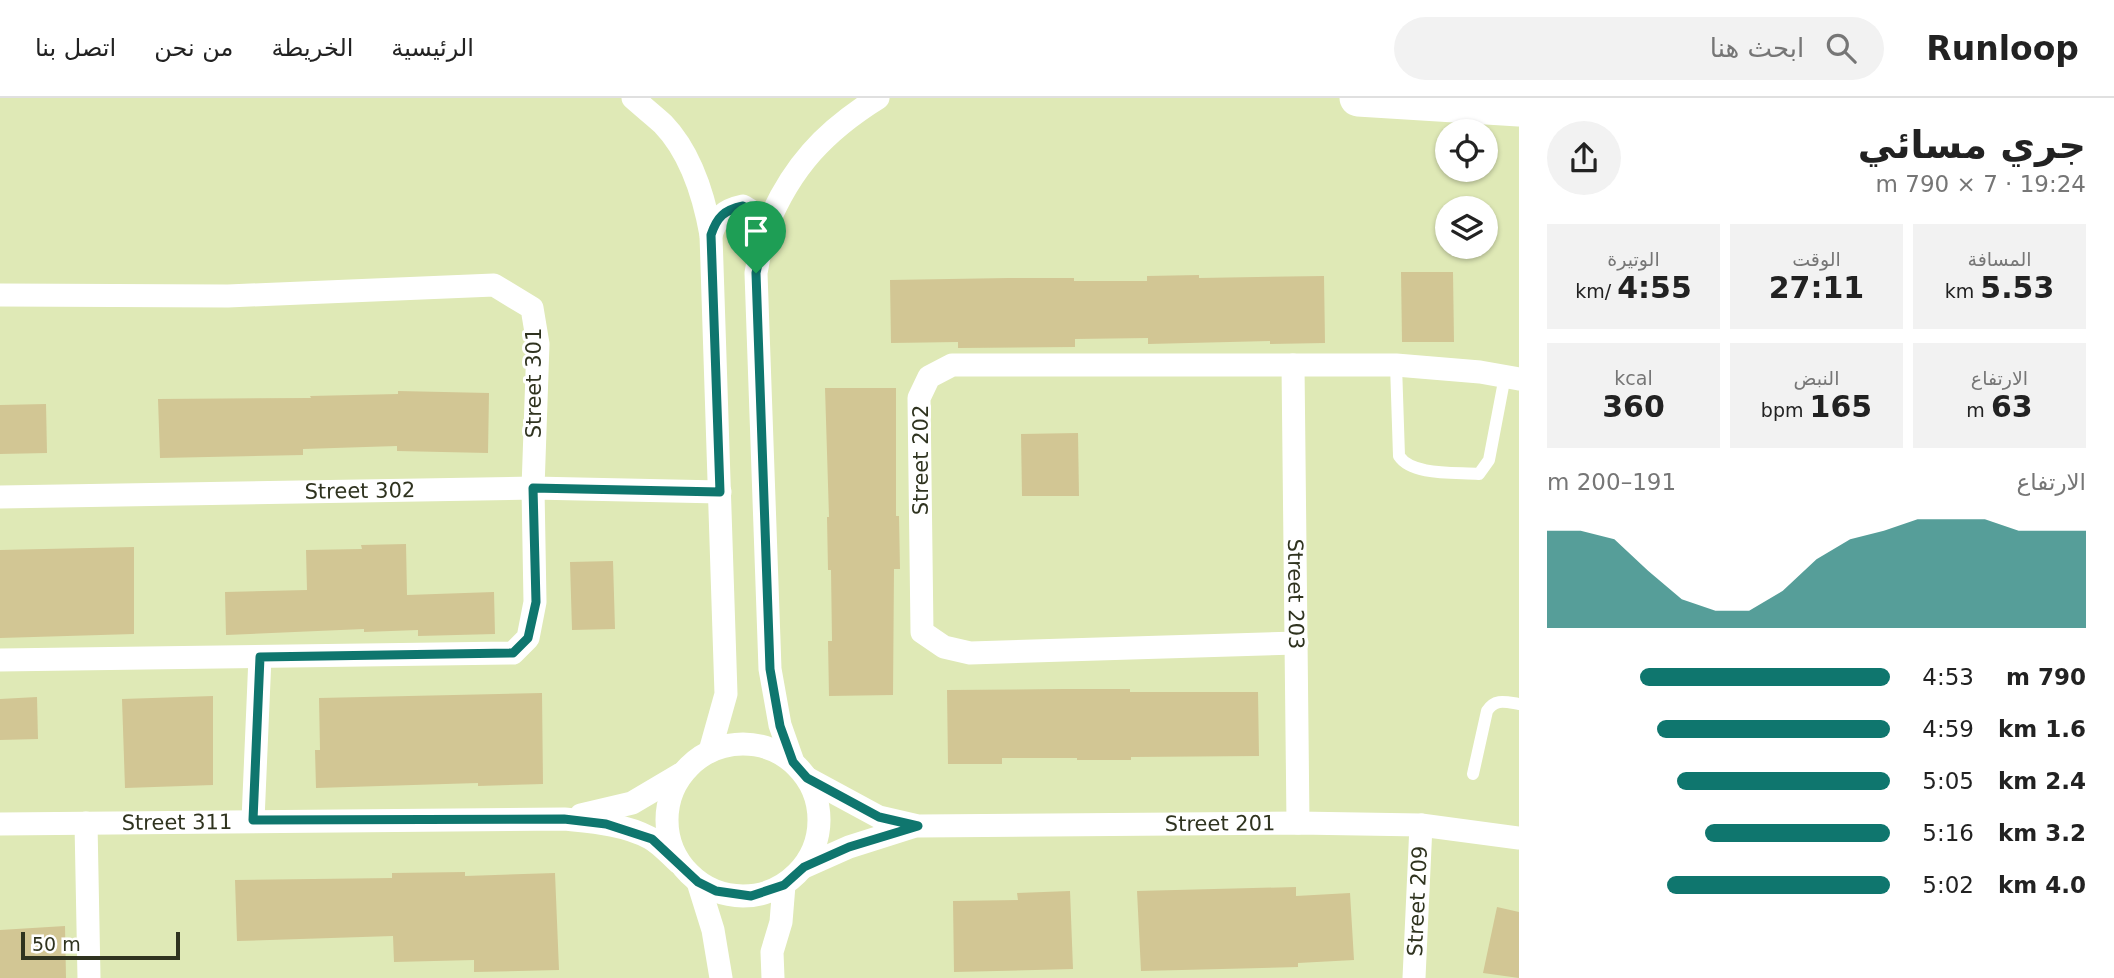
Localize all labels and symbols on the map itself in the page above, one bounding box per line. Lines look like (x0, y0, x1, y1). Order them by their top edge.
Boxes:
pin (726, 201, 786, 273)
street label: Street 301 (522, 328, 546, 438)
street label: Street 202 (909, 405, 933, 515)
street label: Street 302 (304, 478, 415, 504)
street label: Street 203 (1283, 539, 1308, 649)
street label: Street 311 (122, 810, 232, 835)
street label: Street 201 (1165, 811, 1276, 836)
street label: Street 209 (1403, 845, 1432, 957)
scale bar (21, 929, 180, 961)

